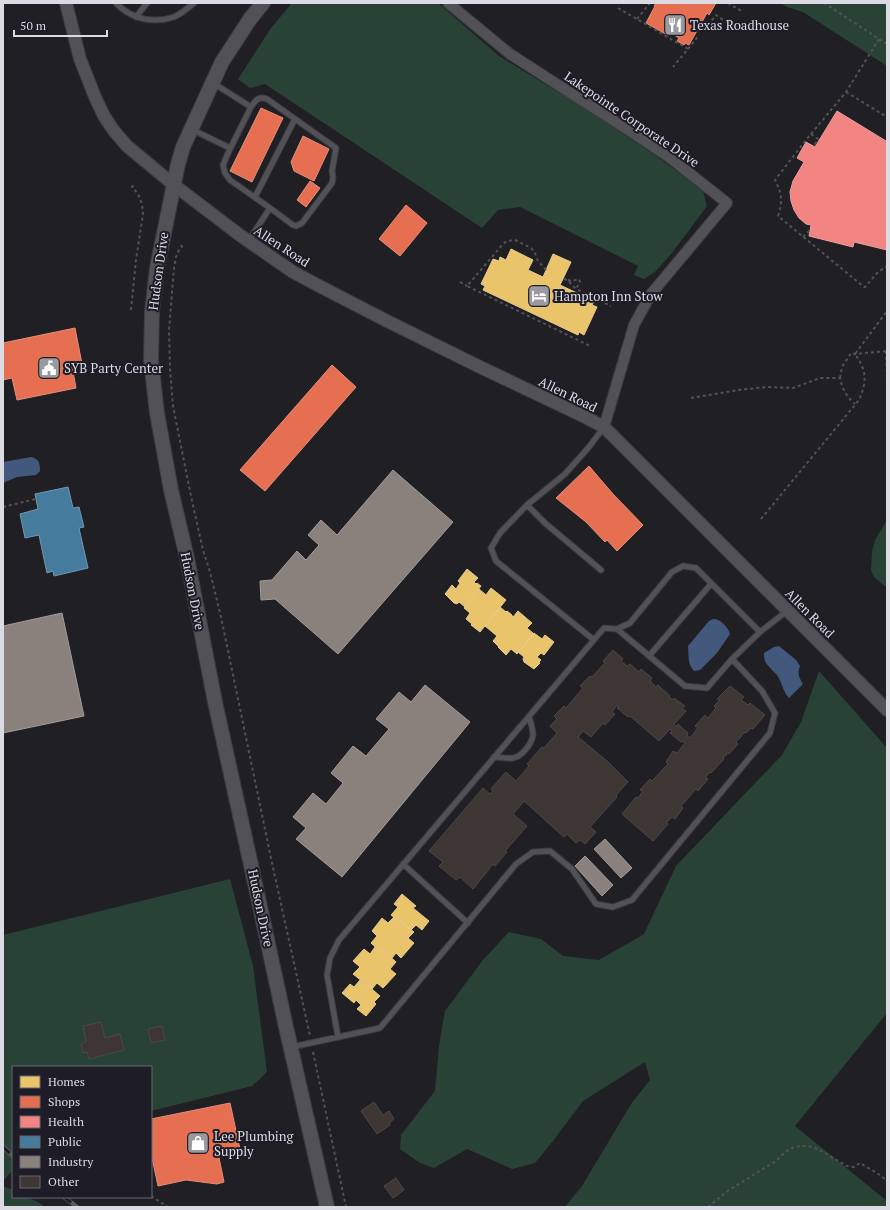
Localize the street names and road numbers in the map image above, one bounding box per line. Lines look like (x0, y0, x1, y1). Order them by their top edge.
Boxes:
street label: Lakepointe Corporate Drive (561, 67, 703, 171)
street label: Allen Road (251, 221, 313, 271)
street label: Hudson Drive (144, 231, 172, 311)
street label: Allen Road (536, 372, 600, 416)
street label: Hudson Drive (177, 551, 209, 631)
street label: Allen Road (781, 584, 839, 642)
street label: Hudson Drive (244, 868, 278, 948)

